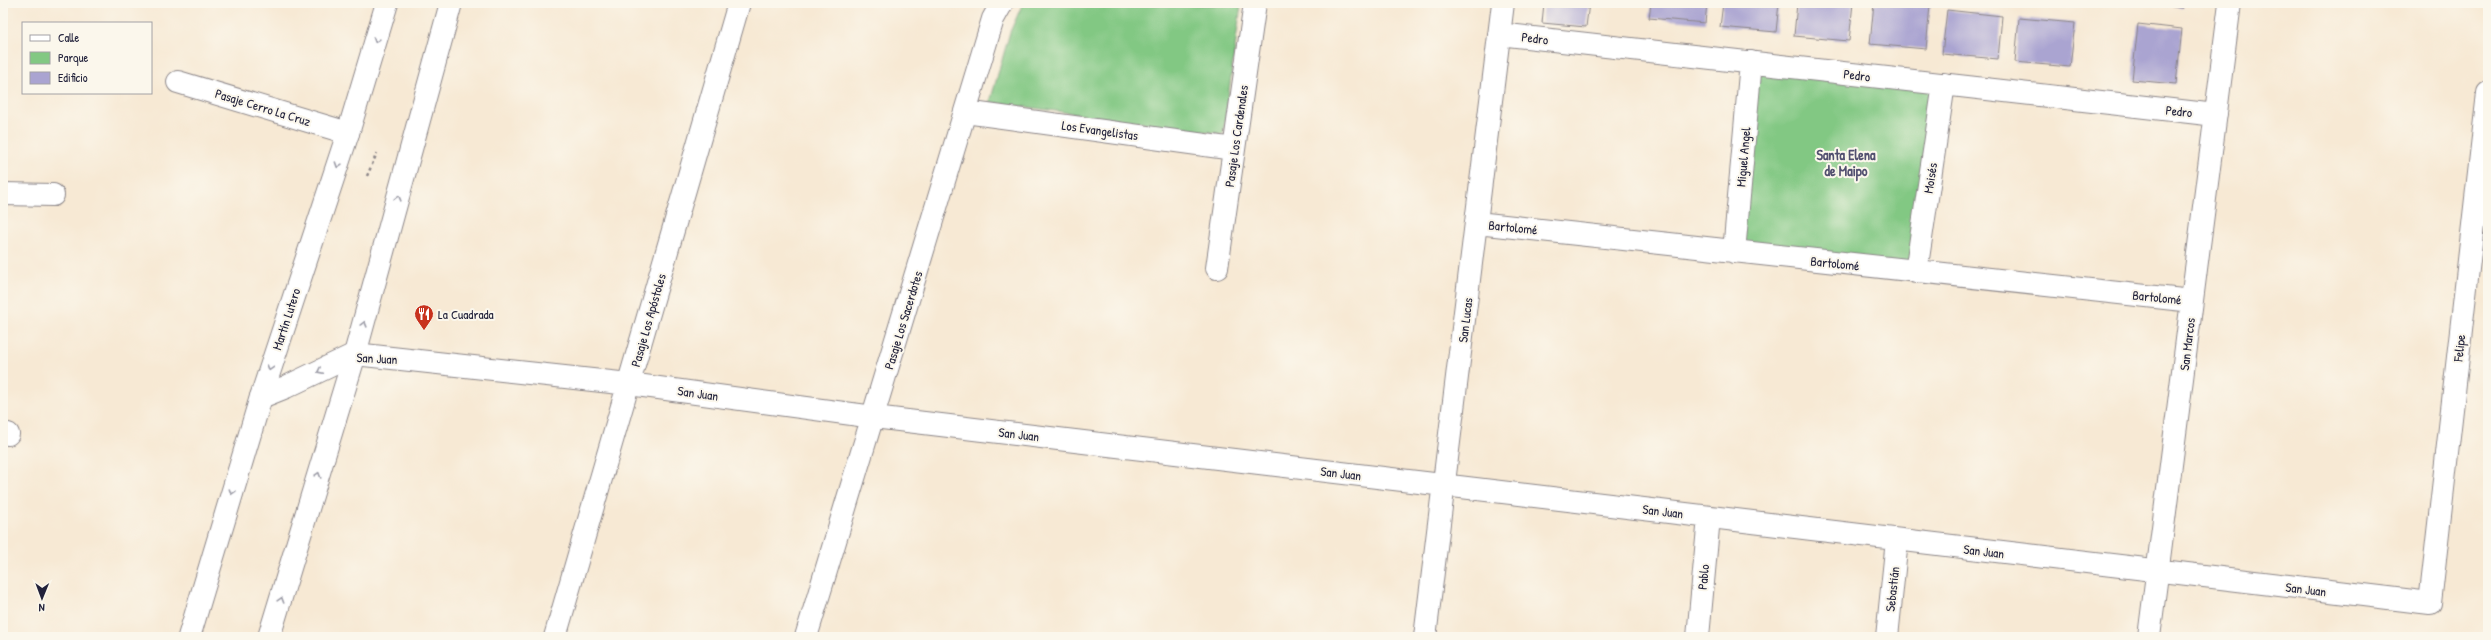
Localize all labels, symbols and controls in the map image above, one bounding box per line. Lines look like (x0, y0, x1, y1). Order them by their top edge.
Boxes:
legend (22, 22, 152, 94)
street label: Pedro (1521, 27, 1549, 49)
text: Calle (58, 29, 79, 46)
one-way arrow (372, 37, 381, 44)
text: Parque (58, 49, 88, 66)
street label: Pedro (1843, 64, 1871, 86)
text: Edificio (58, 69, 88, 86)
street label: Pasaje Cerro La Cruz (213, 84, 313, 130)
street label: Pasaje Los Cardenales (1220, 84, 1252, 188)
street label: Pedro (2165, 101, 2193, 121)
street label: Los Evangelistas (1061, 116, 1139, 144)
street label: Miguel Angel (1731, 126, 1755, 188)
district label: Santa Elena de Maipo (1816, 145, 1876, 182)
one-way arrow (334, 161, 342, 168)
street label: Moisés (1919, 161, 1941, 195)
one-way arrow (393, 195, 402, 202)
street label: Bartolomé (1488, 215, 1538, 239)
street label: Bartolomé (1810, 251, 1860, 275)
street label: Pasaje Los Sacerdotes (879, 269, 927, 371)
street label: Pasaje Los Apóstoles (626, 271, 670, 369)
street label: Bartolomé (2132, 285, 2182, 309)
street label: Martín Lutero (268, 286, 304, 352)
street label: San Lucas (1453, 297, 1477, 343)
restaurant icon: La Cuadrada (413, 303, 435, 331)
place label: La Cuadrada (438, 305, 494, 323)
street label: San Marcos (2175, 317, 2199, 371)
one-way arrow (359, 321, 367, 327)
street label: Felipe (2449, 334, 2469, 363)
street label: San Juan (356, 348, 398, 368)
one-way arrow (266, 364, 275, 371)
one-way arrow (317, 366, 324, 374)
street label: San Juan (676, 381, 720, 405)
street label: San Juan (998, 423, 1041, 445)
street label: San Juan (1320, 462, 1363, 484)
one-way arrow (313, 472, 322, 479)
one-way arrow (228, 488, 237, 495)
street label: San Juan (1642, 500, 1685, 522)
street label: San Juan (1963, 540, 2006, 562)
street label: Pablo (1693, 564, 1713, 590)
street label: Sebastián (1881, 566, 1903, 612)
north arrow (22, 578, 62, 618)
street label: San Juan (2285, 578, 2328, 600)
one-way arrow (276, 596, 285, 603)
text: N (39, 601, 45, 615)

